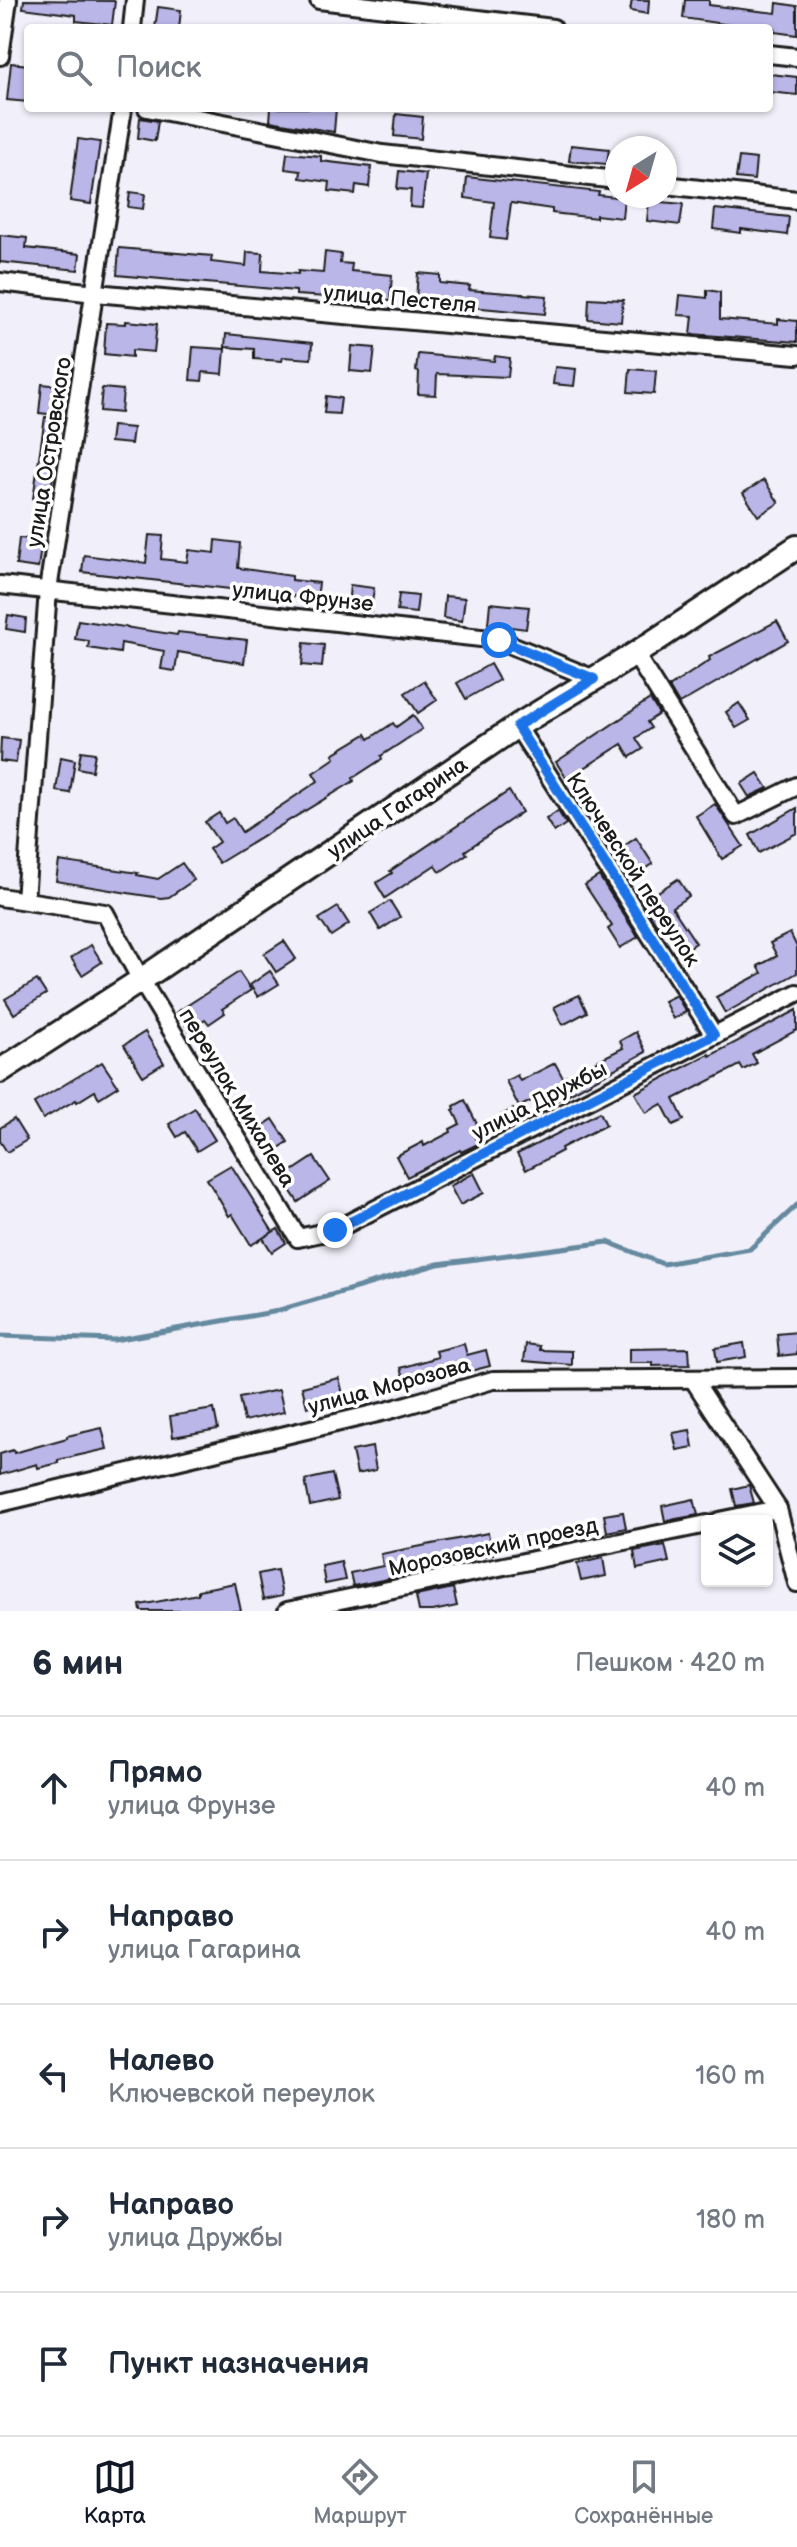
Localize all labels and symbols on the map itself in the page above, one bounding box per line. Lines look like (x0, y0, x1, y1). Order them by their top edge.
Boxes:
north arrow (605, 136, 677, 208)
street label: улица Пестеля (322, 279, 478, 320)
street label: улица Островского (21, 355, 78, 549)
street label: улица Фрунзе (231, 577, 375, 618)
route start (481, 622, 517, 658)
street label: улица Гагарина (323, 751, 473, 865)
street label: Ключевской переулок (560, 768, 706, 972)
street label: переулок Михалева (173, 1003, 301, 1192)
street label: улица Дружбы (468, 1056, 612, 1147)
route end (317, 1212, 353, 1248)
street label: улица Морозова (305, 1352, 474, 1421)
street label: Морозовский проезд (386, 1512, 600, 1583)

